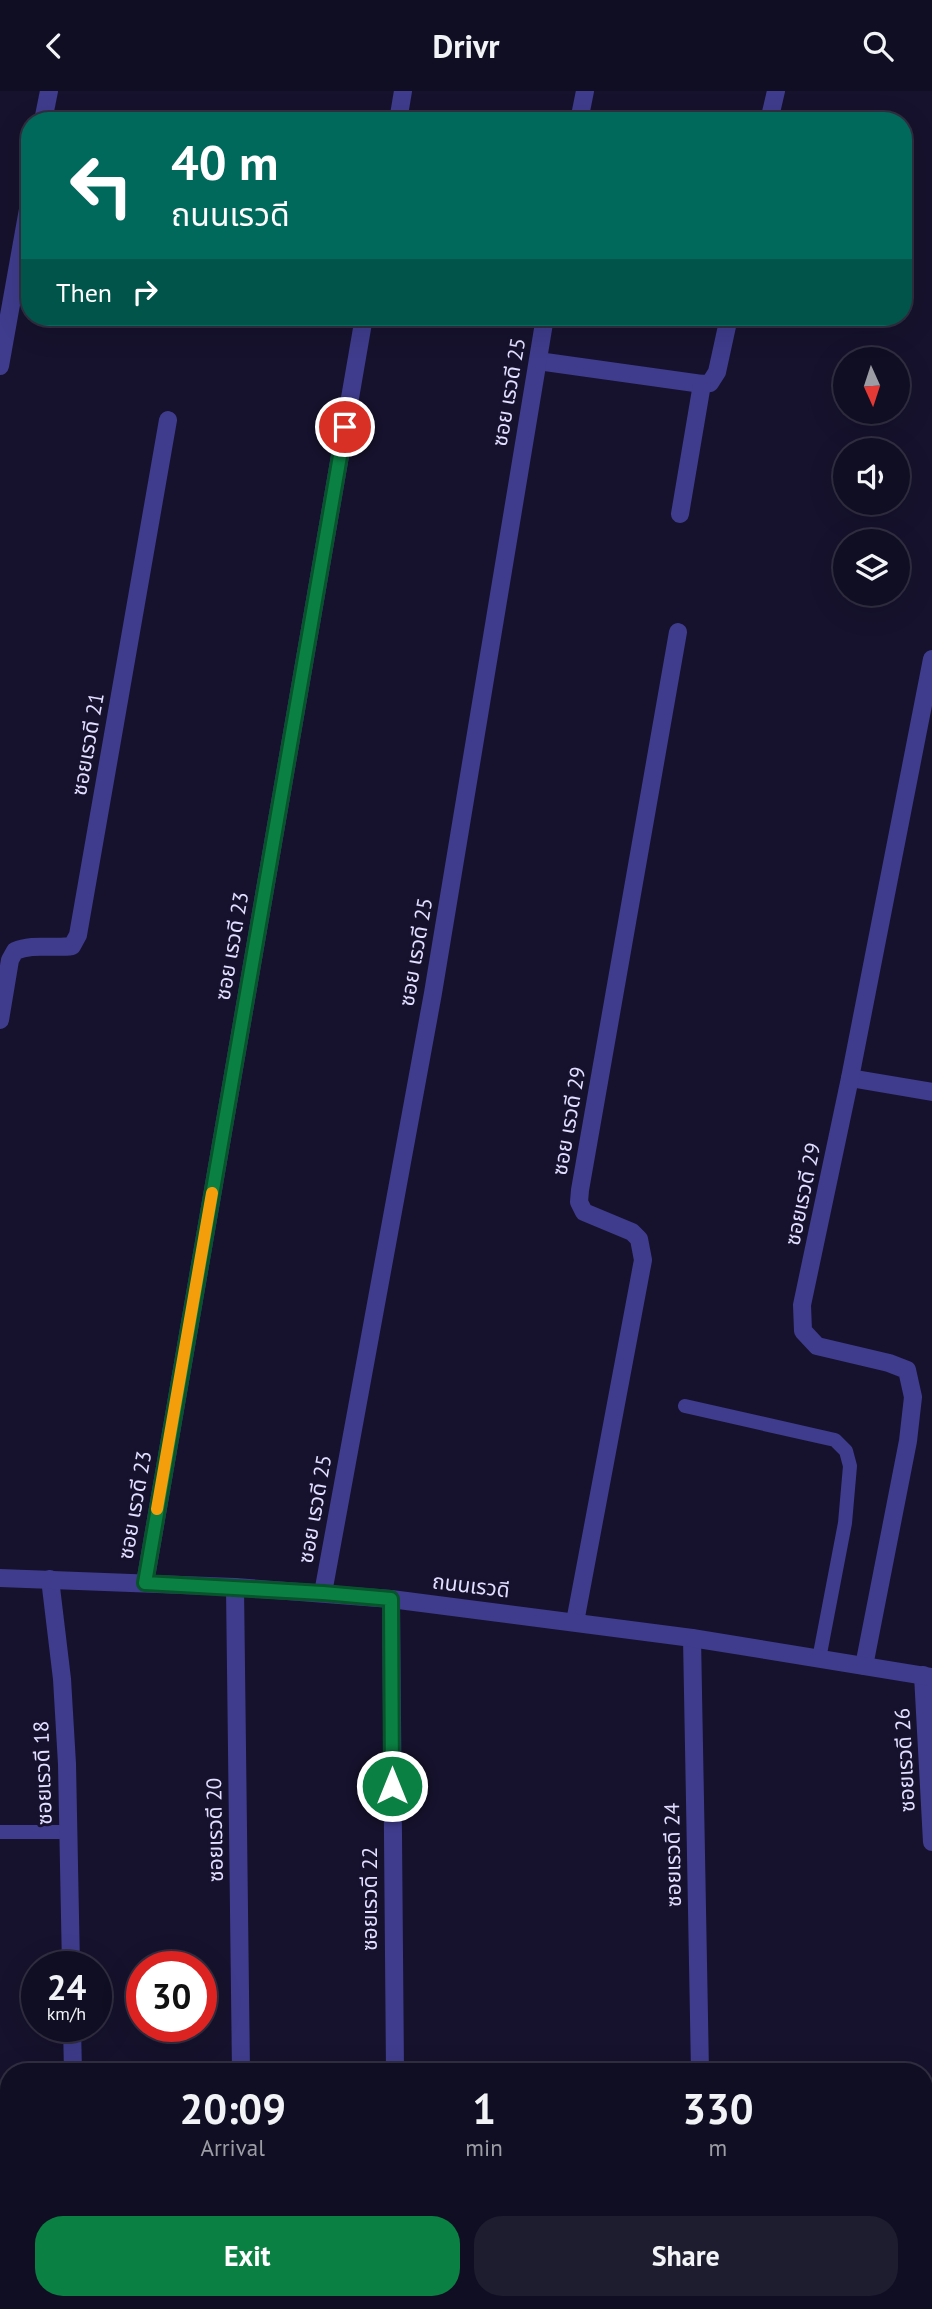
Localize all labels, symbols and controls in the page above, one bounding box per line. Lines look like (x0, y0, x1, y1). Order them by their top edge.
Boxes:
text: Drivr (432, 25, 500, 67)
icon: back (35, 27, 73, 65)
icon: search (859, 27, 897, 65)
text: 40 m (171, 130, 278, 194)
icon: left (56, 140, 147, 231)
text: ถนนเรวดี (171, 193, 290, 235)
icon: right (126, 273, 164, 311)
text: Then (56, 276, 112, 309)
street label: ซอย เรวดี 25 (486, 335, 531, 448)
north arrow (833, 347, 910, 423)
map controls (833, 347, 910, 606)
pin (315, 397, 375, 457)
icon: arrive (326, 408, 364, 446)
button: sound (833, 438, 910, 515)
button: layers (833, 529, 910, 606)
street label: ซอยเรวดี 21 (65, 690, 110, 798)
street label: ซอย เรวดี 23 (209, 889, 254, 1002)
street label: ซอย เรวดี 25 (393, 895, 438, 1008)
street label: ซอย เรวดี 29 (546, 1064, 591, 1177)
street label: ซอยเรวดี 29 (778, 1140, 827, 1248)
street label: ซอย เรวดี 23 (112, 1448, 157, 1561)
street label: ซอย เรวดี 25 (292, 1452, 337, 1565)
street label: ถนนเรวดี (431, 1567, 511, 1604)
street label: ซอยเรวดี 26 (888, 1707, 921, 1813)
street label: ซอยเรวดี 18 (27, 1720, 58, 1826)
position arrow (355, 1749, 429, 1823)
street label: ซอยเรวดี 20 (200, 1778, 229, 1882)
street label: ซอยเรวดี 24 (658, 1803, 687, 1907)
street label: ซอยเรวดี 22 (356, 1847, 383, 1951)
speed limit sign: 30 (126, 1951, 217, 2042)
text: 24 (47, 1964, 86, 2010)
text: km/h (47, 2002, 86, 2025)
text: 20:09 (179, 2081, 286, 2136)
text: 1 (472, 2081, 496, 2136)
text: 330 (682, 2081, 754, 2136)
text: Arrival (200, 2133, 265, 2162)
text: min (465, 2133, 503, 2162)
text: m (709, 2133, 727, 2162)
button: Exit (35, 2216, 460, 2296)
button: Share (474, 2216, 898, 2296)

